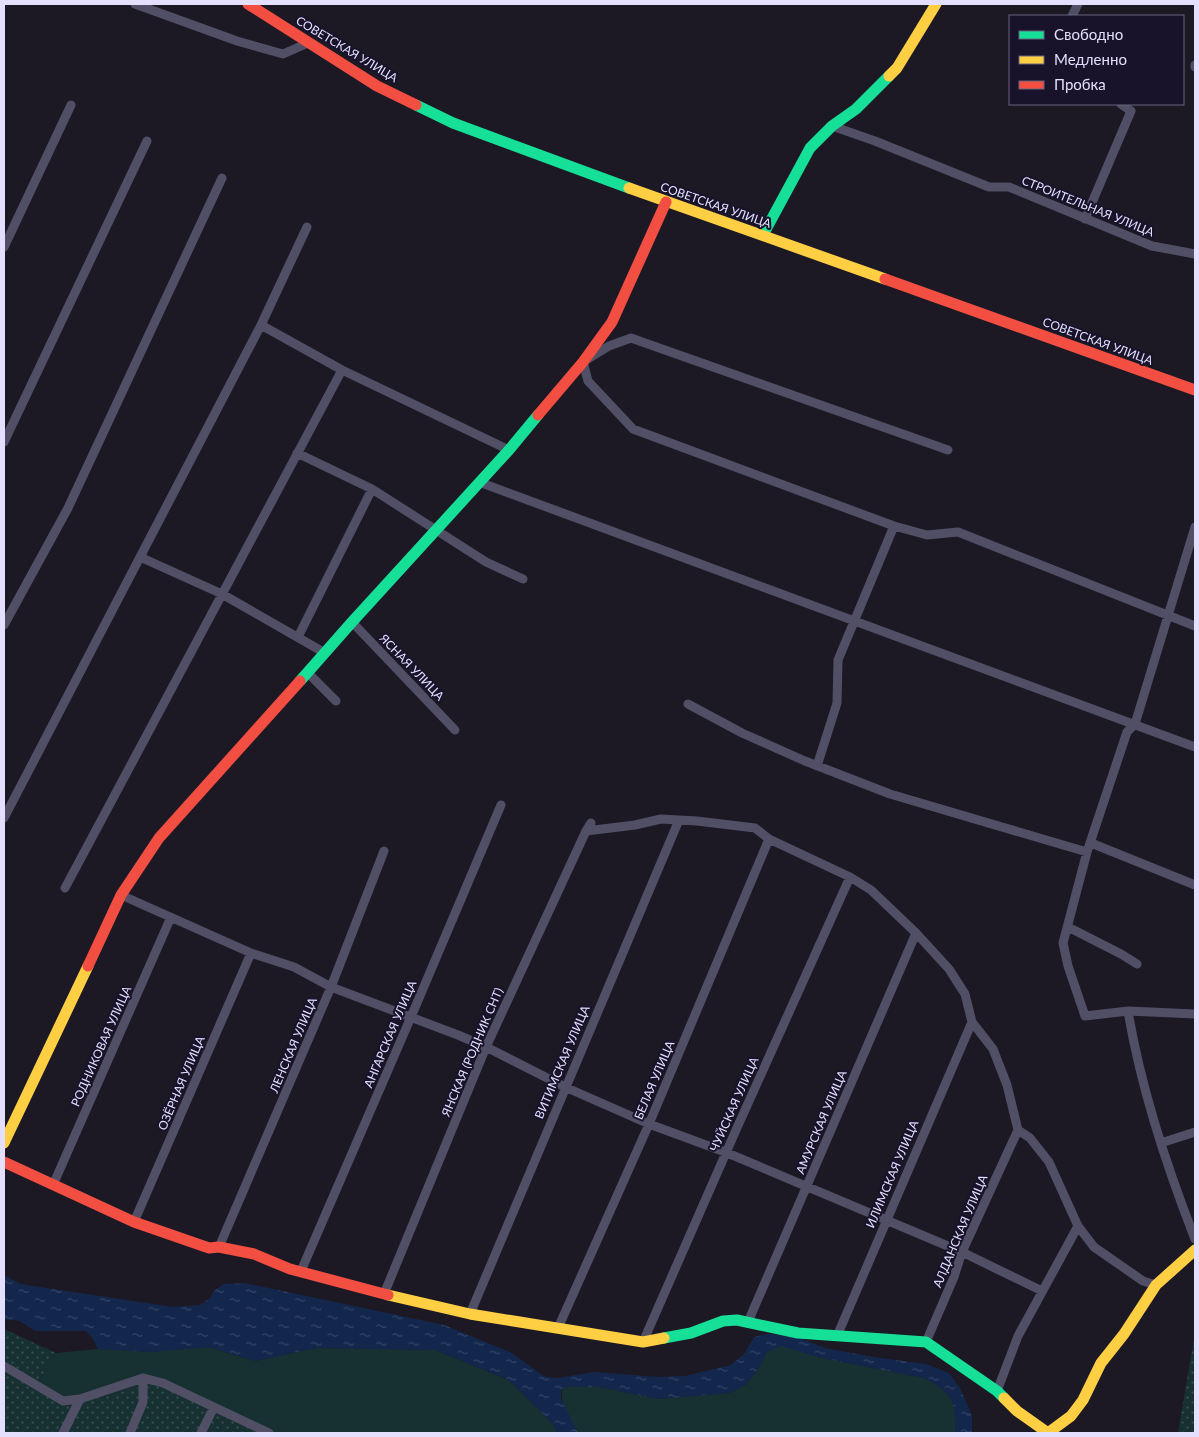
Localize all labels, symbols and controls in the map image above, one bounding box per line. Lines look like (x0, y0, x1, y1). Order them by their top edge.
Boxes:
street label: СОВЕТСКАЯ УЛИЦА (293, 13, 401, 86)
legend (1009, 15, 1184, 105)
text: Свободно (1054, 25, 1123, 43)
text: Медленно (1054, 50, 1127, 68)
text: Пробка (1054, 75, 1106, 93)
street label: СТРОИТЕЛЬНАЯ УЛИЦА (1020, 173, 1157, 240)
street label: СОВЕТСКАЯ УЛИЦА (659, 179, 774, 231)
street label: СОВЕТСКАЯ УЛИЦА (1041, 314, 1156, 368)
street label: ЯСНАЯ УЛИЦА (376, 630, 448, 704)
street label: АНГАРСКАЯ УЛИЦА (361, 977, 420, 1090)
street label: РОДНИКОВАЯ УЛИЦА (68, 983, 135, 1109)
street label: ЯНСКАЯ (РОДНИК СНТ) (438, 985, 506, 1120)
street label: ЛЕНСКАЯ УЛИЦА (266, 994, 320, 1096)
street label: ВИТИМСКАЯ УЛИЦА (531, 1002, 593, 1121)
street label: ОЗЁРНАЯ УЛИЦА (154, 1033, 208, 1132)
street label: БЕЛАЯ УЛИЦА (631, 1037, 678, 1122)
street label: ЧУЙСКАЯ УЛИЦА (706, 1054, 762, 1154)
street label: АМУРСКАЯ УЛИЦА (792, 1067, 850, 1176)
street label: ИЛИМСКАЯ УЛИЦА (863, 1117, 922, 1230)
street label: АЛДАНСКАЯ УЛИЦА (929, 1172, 991, 1290)

